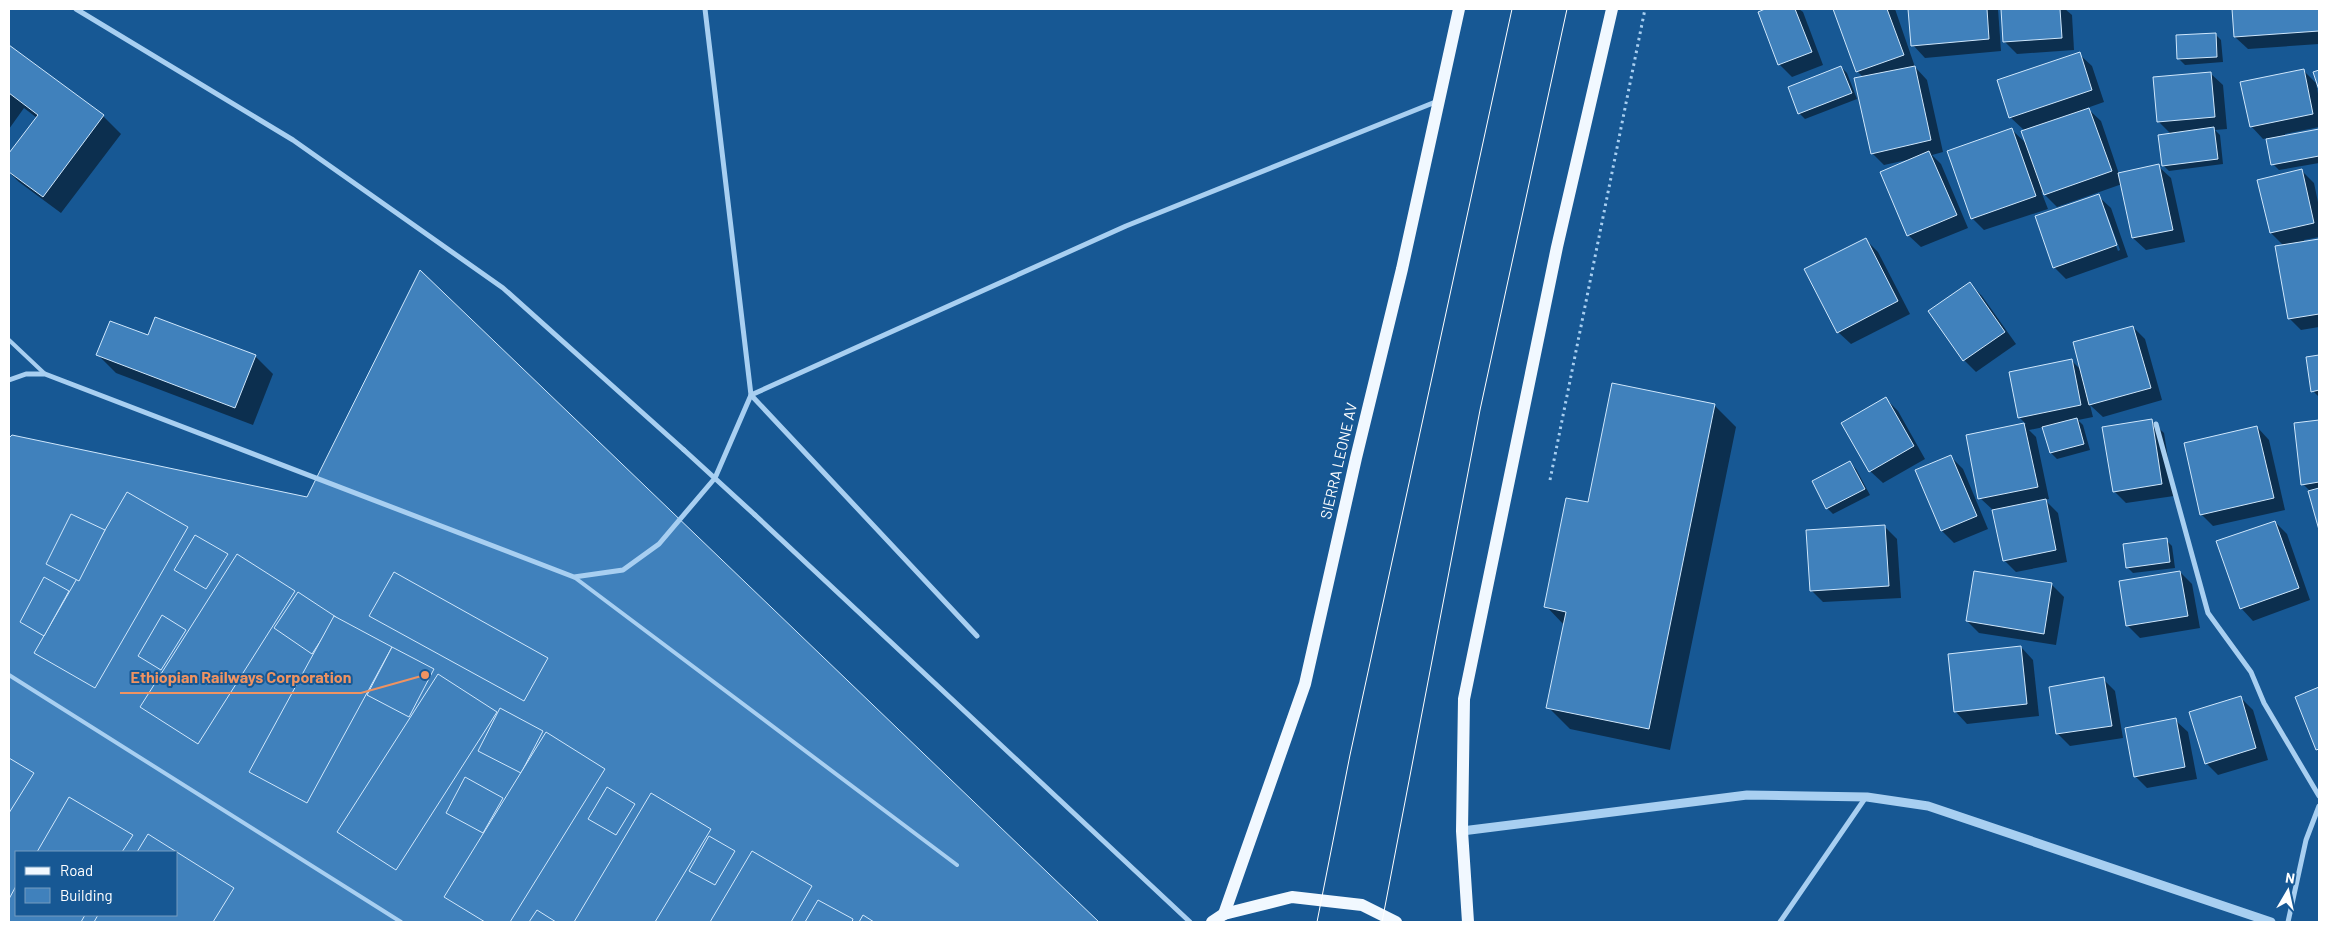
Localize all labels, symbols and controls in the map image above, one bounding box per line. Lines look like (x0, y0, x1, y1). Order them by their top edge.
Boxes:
street label: SIERRA LEONE AV (1316, 401, 1360, 521)
callout: Ethiopian Railways Corporation (120, 662, 361, 693)
text: Ethiopian Railways Corporation (131, 667, 351, 686)
legend (15, 851, 178, 916)
text: Road (60, 861, 93, 879)
north arrow (2263, 866, 2313, 916)
text: N (2284, 869, 2296, 887)
text: Building (60, 886, 113, 904)

